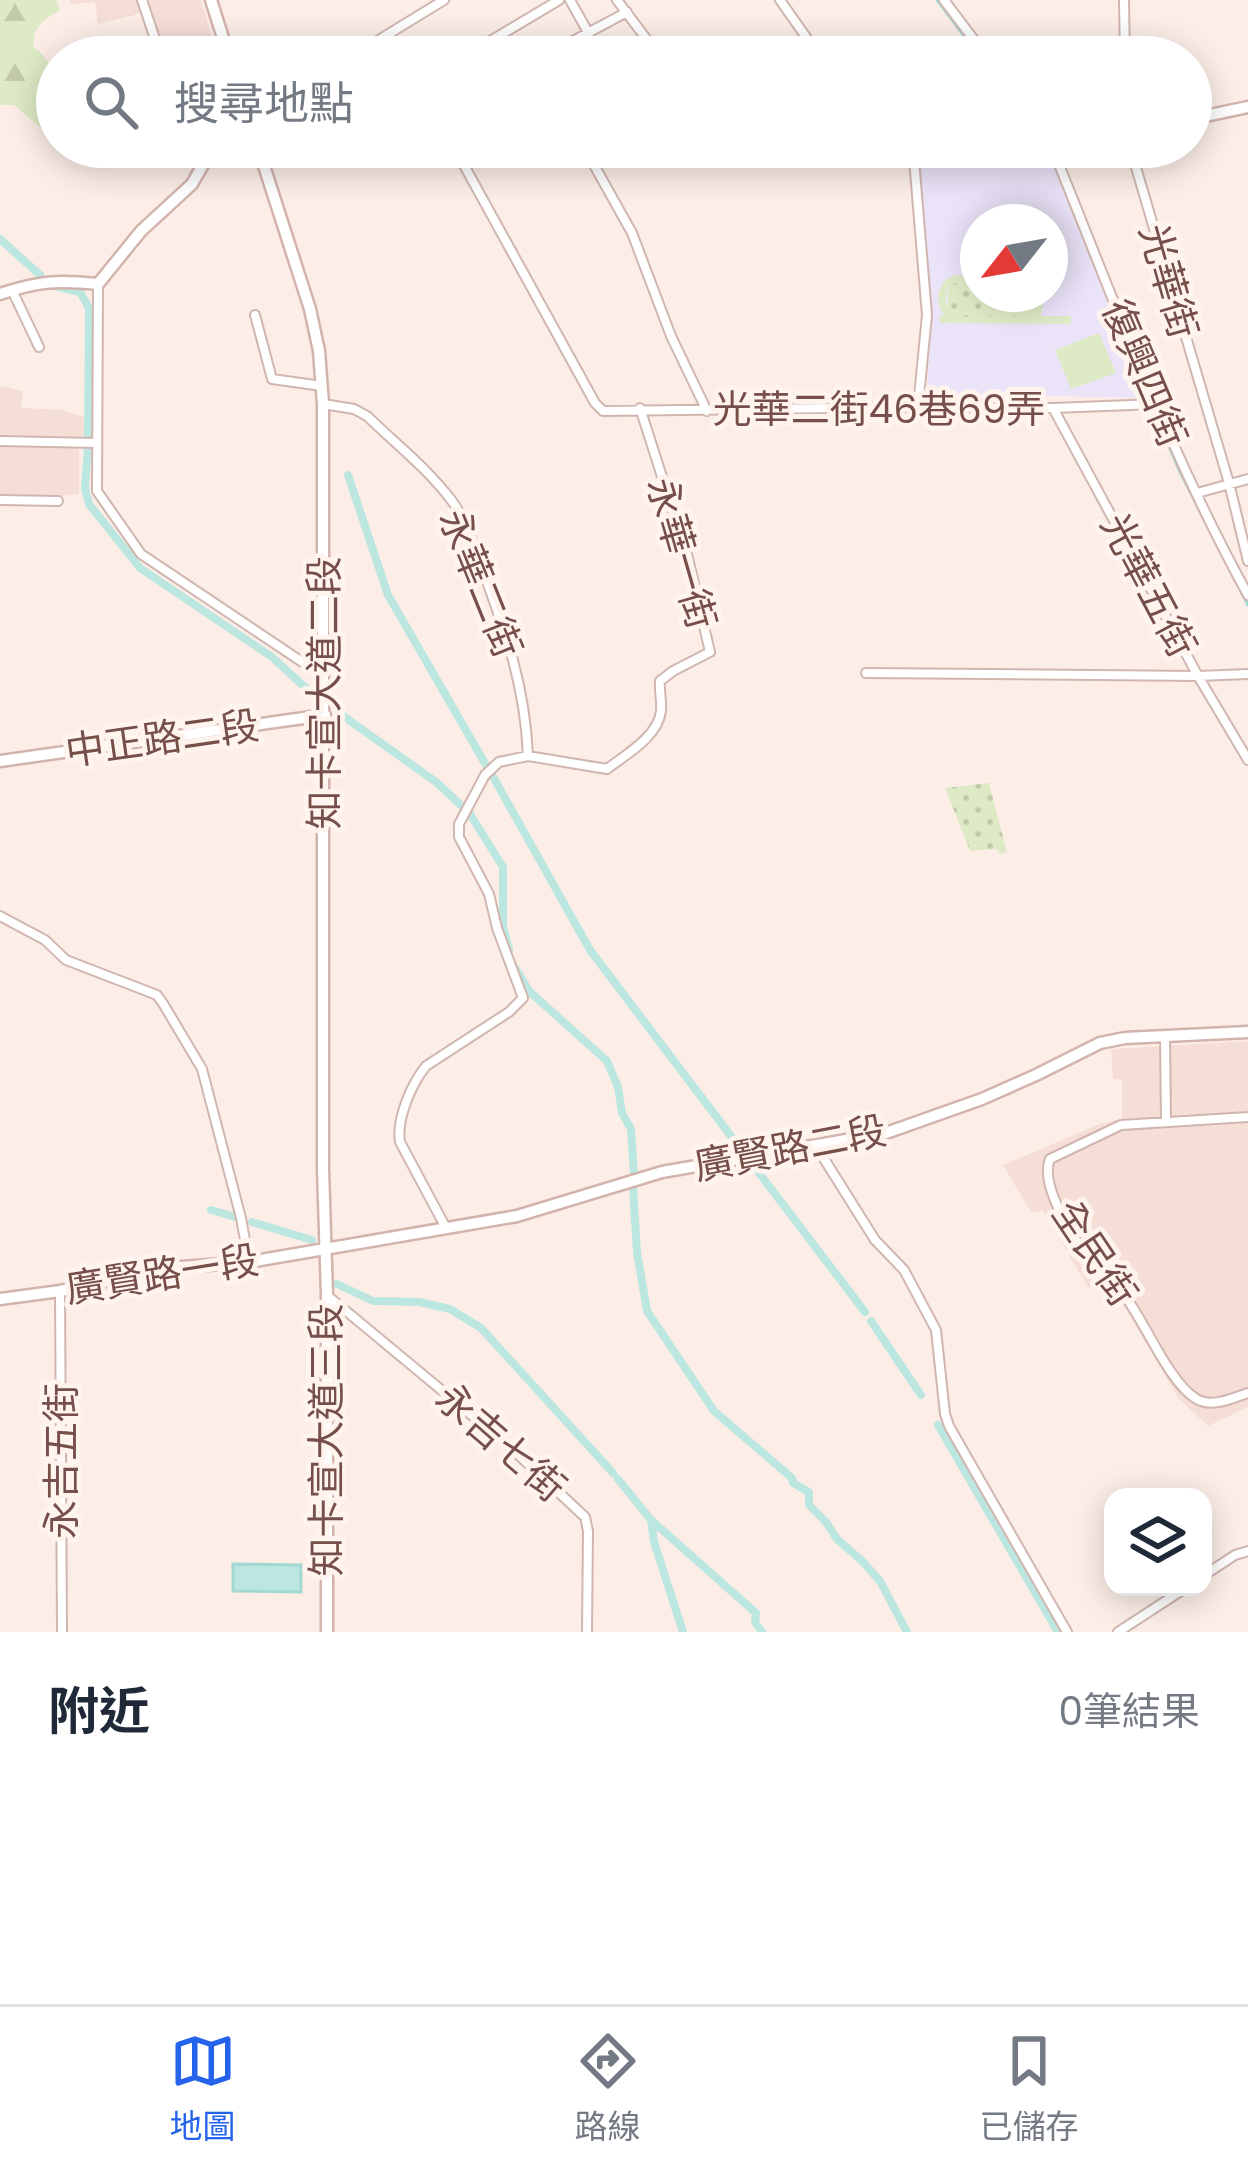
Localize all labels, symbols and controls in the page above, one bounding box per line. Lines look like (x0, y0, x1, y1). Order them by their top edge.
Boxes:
search box (36, 36, 1212, 168)
icon: search (78, 69, 144, 135)
text: 搜尋地點 (174, 72, 354, 135)
north arrow (960, 204, 1068, 312)
street label: 光華街 (1126, 217, 1211, 345)
street label: 復興四街 (1089, 291, 1200, 456)
street label: 光華二街46巷69弄 (713, 382, 1045, 437)
street label: 永華一街 (634, 471, 729, 636)
street label: 永華二街 (426, 501, 535, 666)
street label: 光華五街 (1088, 503, 1209, 667)
street label: 知卡宣大道二段 (297, 556, 352, 830)
street label: 中正路二段 (62, 698, 262, 779)
street label: 廣賢路二段 (689, 1103, 891, 1194)
street label: 全民街 (1039, 1189, 1150, 1317)
street label: 廣賢路一段 (61, 1232, 263, 1317)
street label: 知卡宣大道三段 (299, 1303, 354, 1577)
street label: 永吉七街 (424, 1370, 578, 1514)
street label: 永吉五街 (34, 1383, 89, 1539)
map controls (1104, 1488, 1212, 1596)
button: layers (1104, 1488, 1212, 1596)
text: 附近 (48, 1675, 150, 1747)
text: 0筆結果 (1059, 1684, 1200, 1739)
tab: 地圖 (170, 2028, 236, 2152)
tab: 路線 (575, 2028, 641, 2152)
tab: 已儲存 (980, 2028, 1079, 2152)

